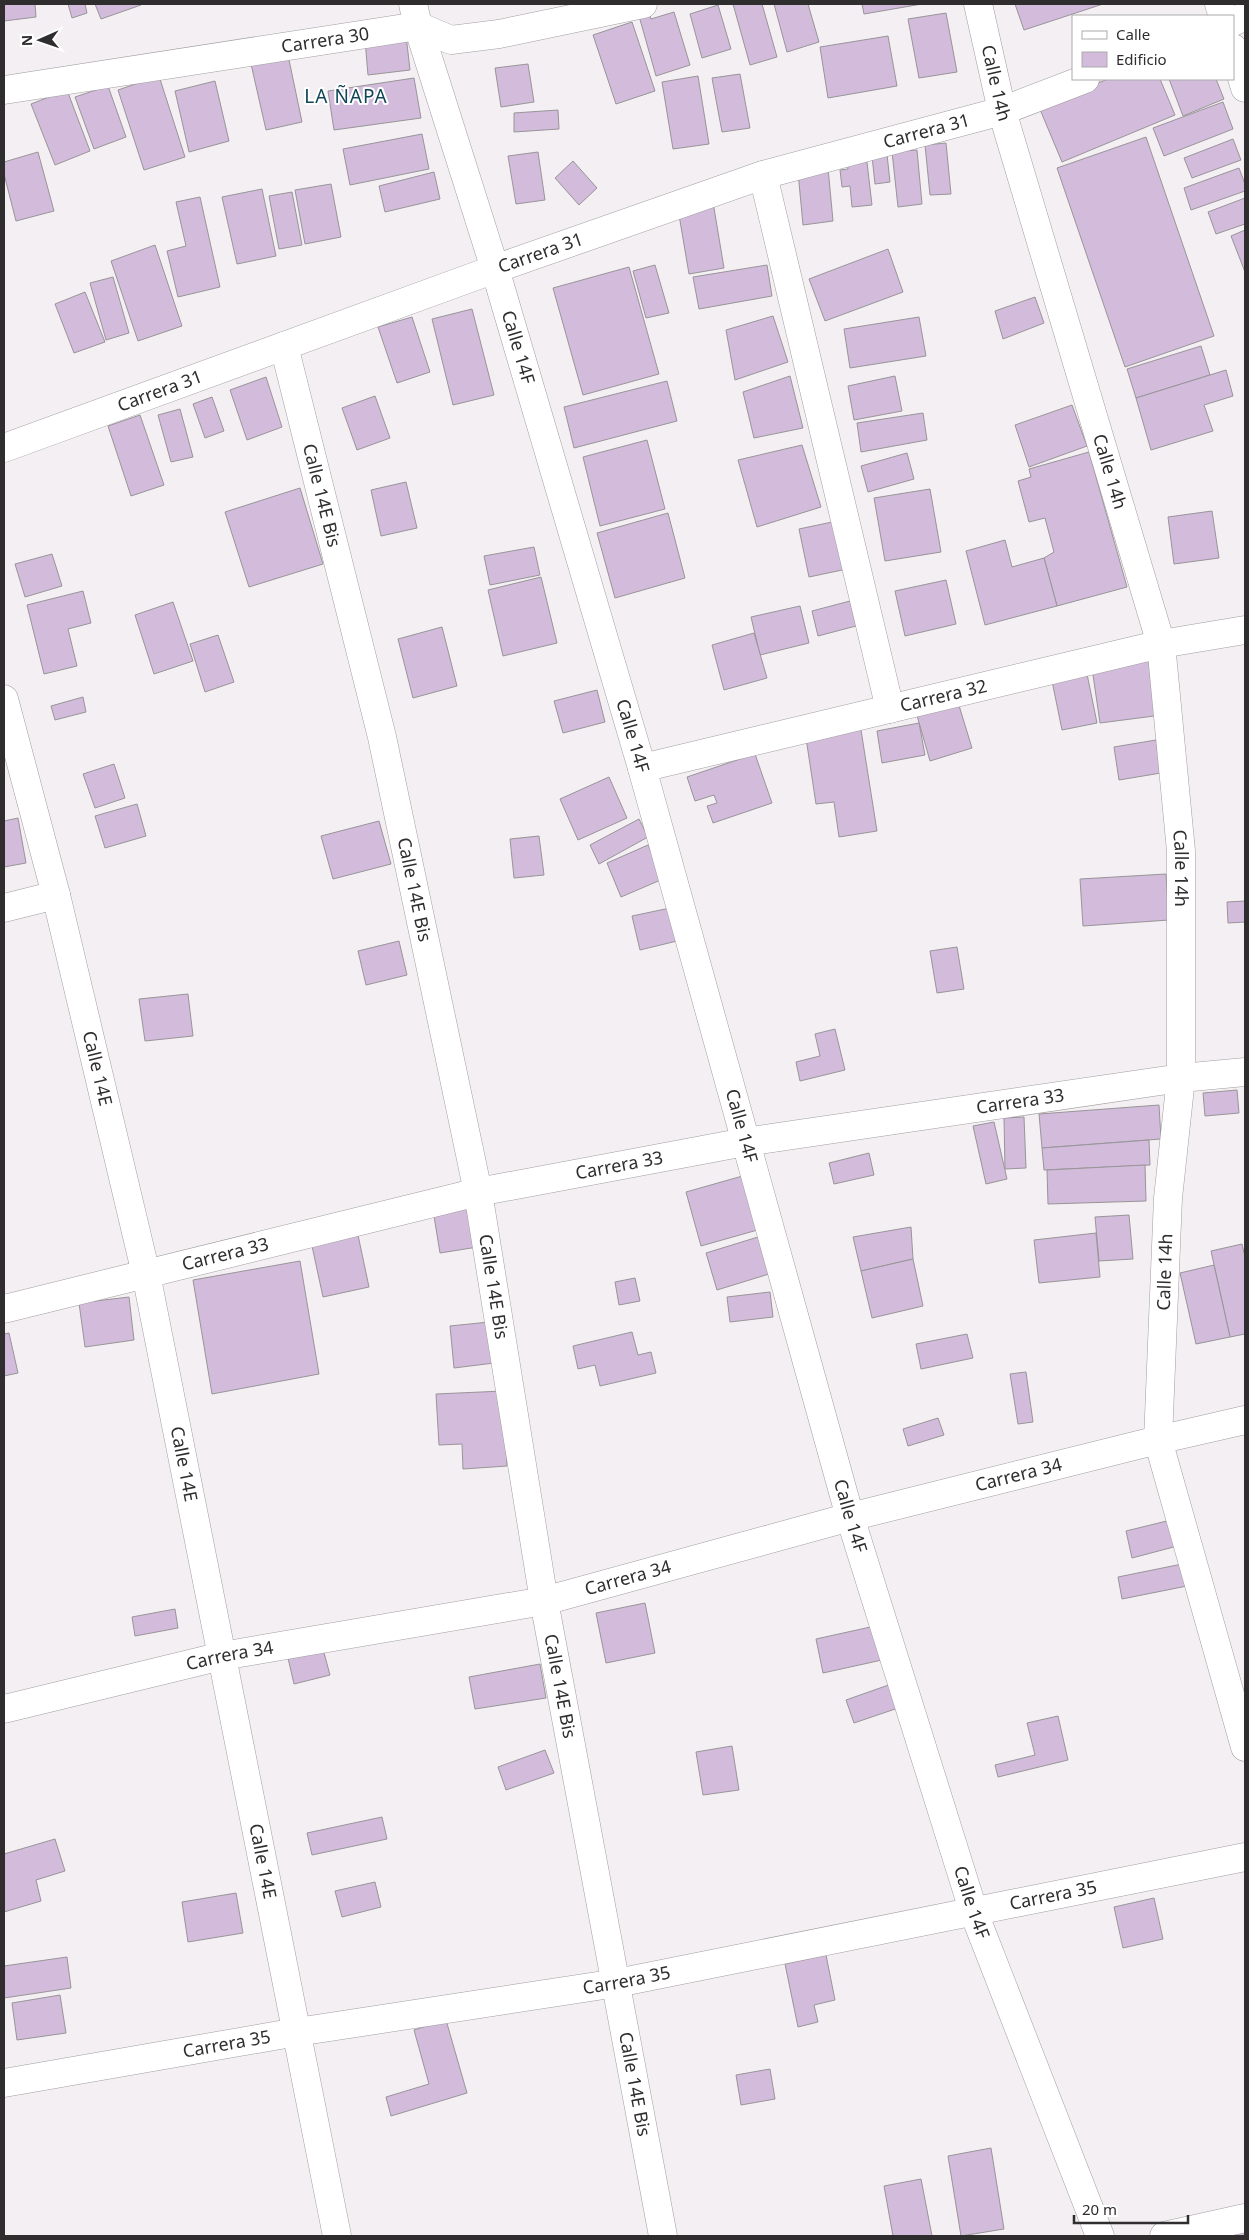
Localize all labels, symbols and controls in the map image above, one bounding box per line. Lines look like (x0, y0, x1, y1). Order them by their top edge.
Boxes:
north arrow (15, 15, 65, 65)
legend (1072, 15, 1234, 80)
street label: Carrera 30 (279, 21, 371, 58)
text: Calle (1116, 24, 1150, 44)
text: N (17, 34, 36, 46)
street label: Calle 14h (977, 42, 1017, 124)
text: Edificio (1116, 49, 1167, 69)
district label: LA ÑAPA (304, 83, 388, 109)
street label: Carrera 31 (880, 107, 972, 153)
street label: Carrera 31 (495, 226, 586, 278)
street label: Calle 14F (497, 307, 541, 387)
street label: Carrera 31 (114, 364, 205, 417)
street label: Calle 14h (1088, 431, 1133, 512)
street label: Calle 14E Bis (298, 441, 347, 549)
street label: Carrera 32 (897, 673, 989, 717)
street label: Calle 14F (611, 696, 656, 775)
street label: Calle 14h (1168, 828, 1194, 907)
street label: Calle 14E Bis (392, 835, 438, 944)
street label: Calle 14E (78, 1028, 119, 1108)
street label: Carrera 33 (974, 1082, 1066, 1119)
street label: Calle 14F (721, 1086, 764, 1165)
street label: Carrera 33 (573, 1145, 665, 1185)
street label: Carrera 33 (179, 1231, 271, 1276)
street label: Calle 14E Bis (474, 1232, 515, 1341)
street label: Calle 14h (1151, 1233, 1177, 1311)
street label: Calle 14E (166, 1424, 204, 1504)
street label: Carrera 34 (972, 1452, 1064, 1496)
street label: Calle 14F (829, 1476, 873, 1555)
street label: Carrera 34 (582, 1554, 674, 1600)
street label: Calle 14E Bis (539, 1632, 582, 1740)
street label: Carrera 34 (183, 1634, 275, 1675)
street label: Calle 14E (244, 1821, 283, 1901)
street label: Calle 14F (949, 1863, 996, 1942)
street label: Carrera 35 (1007, 1874, 1099, 1915)
street label: Carrera 35 (581, 1960, 672, 1999)
street label: Carrera 35 (181, 2024, 272, 2063)
street label: Calle 14E Bis (614, 2030, 657, 2138)
scale bar (1074, 2192, 1188, 2224)
text: 20 m (1082, 2199, 1117, 2219)

